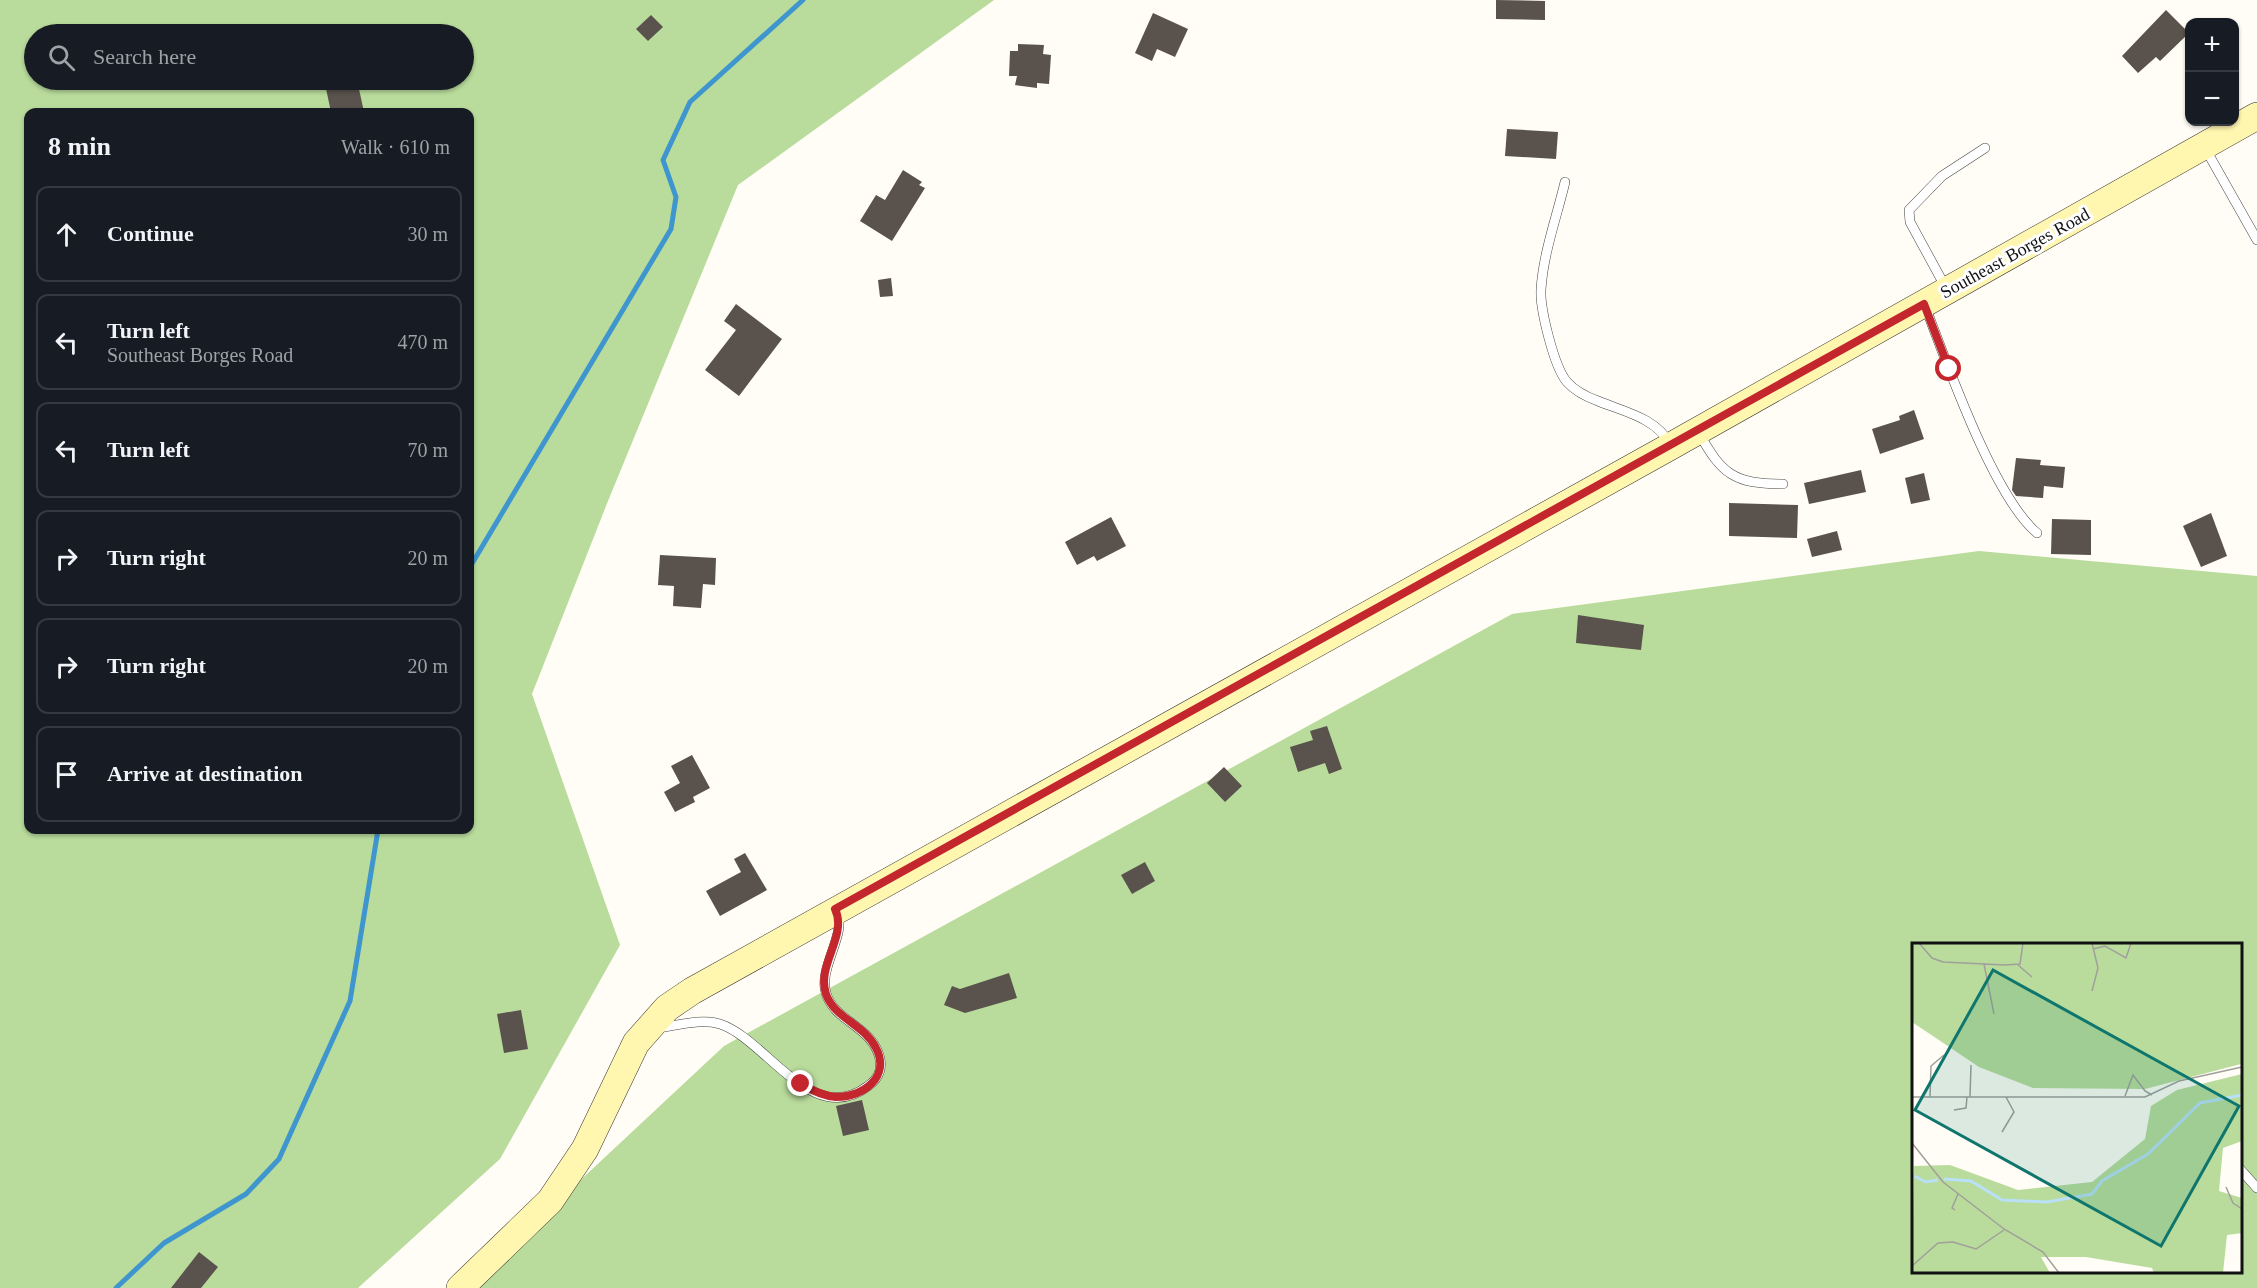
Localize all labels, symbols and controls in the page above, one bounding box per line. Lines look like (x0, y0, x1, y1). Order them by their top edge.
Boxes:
map controls (2185, 18, 2239, 126)
button: + (2185, 18, 2239, 72)
search box (24, 24, 474, 90)
icon: search (45, 41, 78, 74)
text: Search here (93, 44, 196, 69)
button: − (2185, 72, 2239, 126)
text: 8 min (48, 132, 111, 161)
text: Walk · 610 m (341, 136, 450, 158)
street label: Southeast Borges Road (1937, 204, 2093, 302)
icon: ahead (50, 218, 83, 251)
text: Continue (107, 221, 194, 246)
text: 30 m (407, 223, 448, 245)
text: Turn left (107, 318, 190, 343)
icon: left (50, 326, 83, 359)
text: 470 m (397, 331, 448, 353)
text: Southeast Borges Road (107, 344, 293, 366)
route start (1935, 355, 1961, 381)
icon: left (50, 434, 83, 467)
text: Turn left (107, 437, 190, 462)
text: 70 m (407, 439, 448, 461)
icon: right (50, 542, 83, 575)
text: Turn right (107, 545, 206, 570)
text: 20 m (407, 547, 448, 569)
icon: right (50, 650, 83, 683)
text: Turn right (107, 653, 206, 678)
text: 20 m (407, 655, 448, 677)
icon: arrive (50, 758, 83, 791)
text: Arrive at destination (107, 761, 303, 786)
inset map (1912, 943, 2242, 1273)
route end (787, 1070, 813, 1096)

